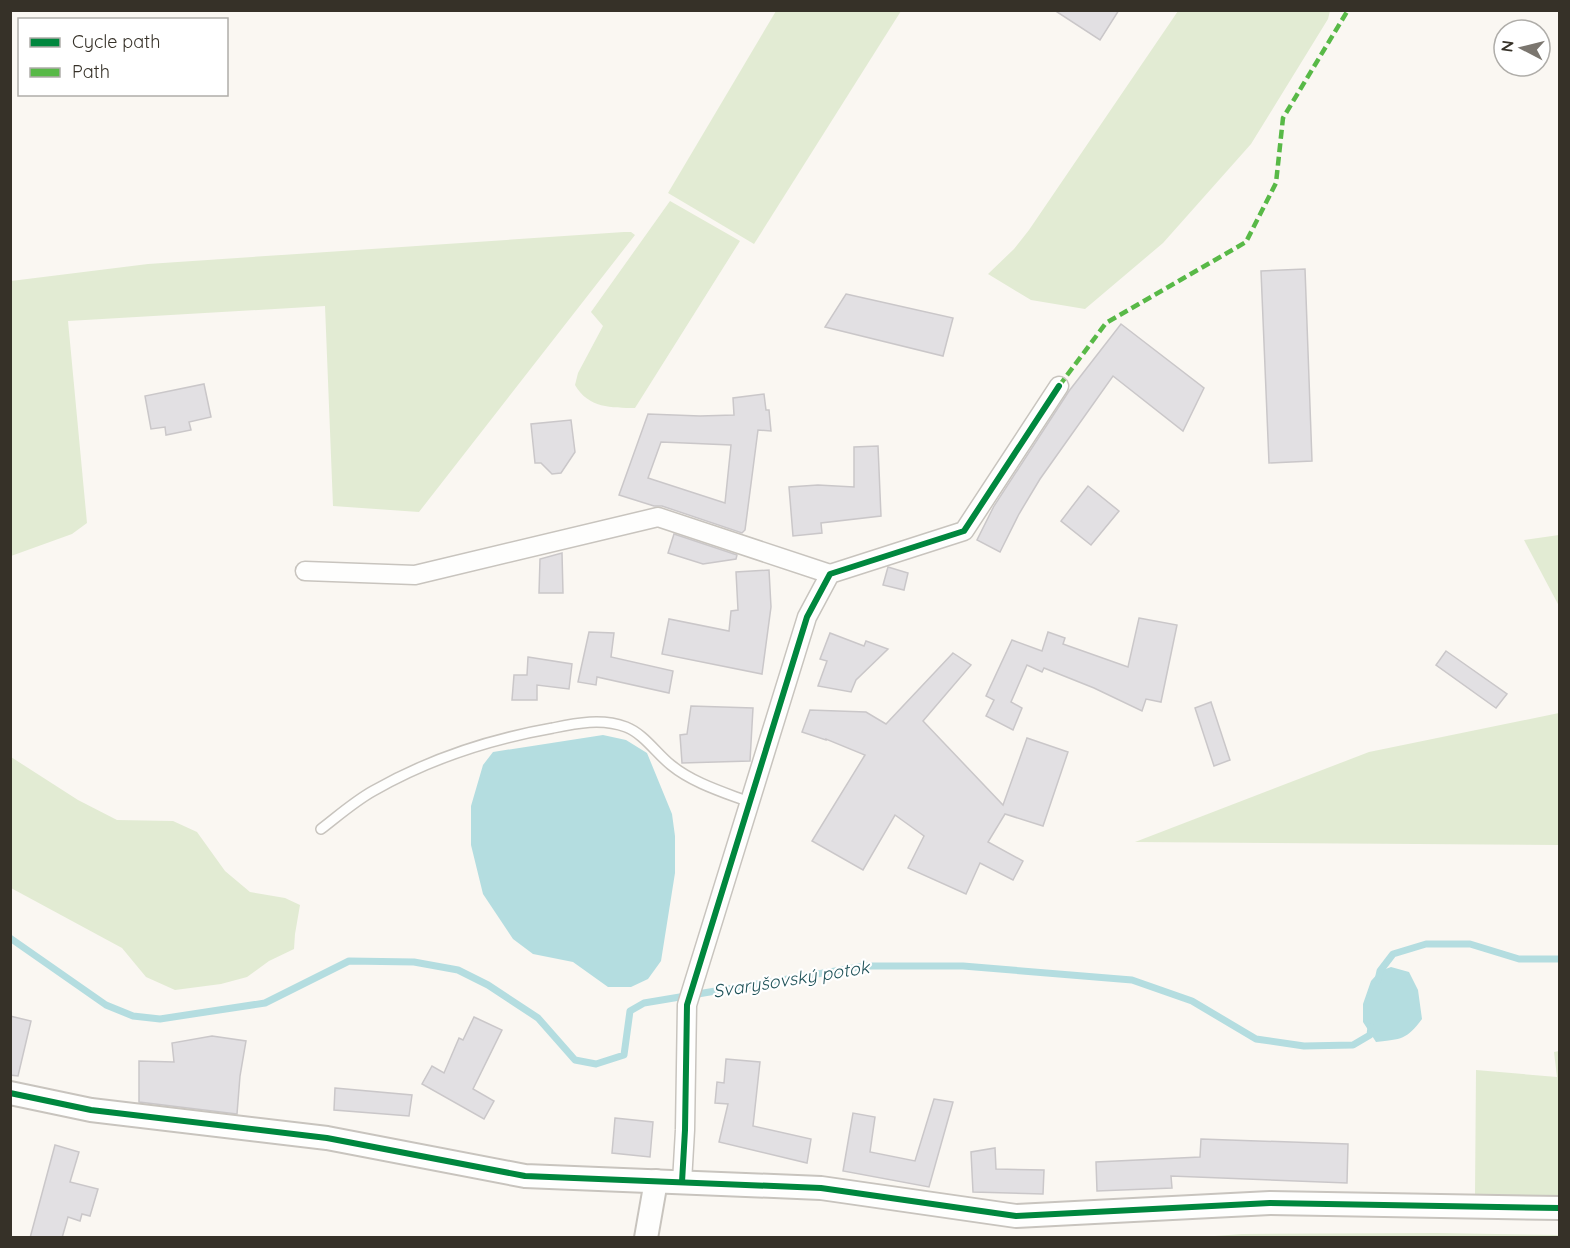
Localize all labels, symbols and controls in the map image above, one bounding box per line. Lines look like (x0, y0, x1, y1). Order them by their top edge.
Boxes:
legend (18, 18, 228, 96)
north arrow (1492, 18, 1552, 78)
text: Cycle path (72, 30, 160, 53)
text: N (1496, 39, 1518, 53)
text: Path (72, 60, 110, 83)
water label: Svaryšovský potok (711, 955, 872, 1003)

